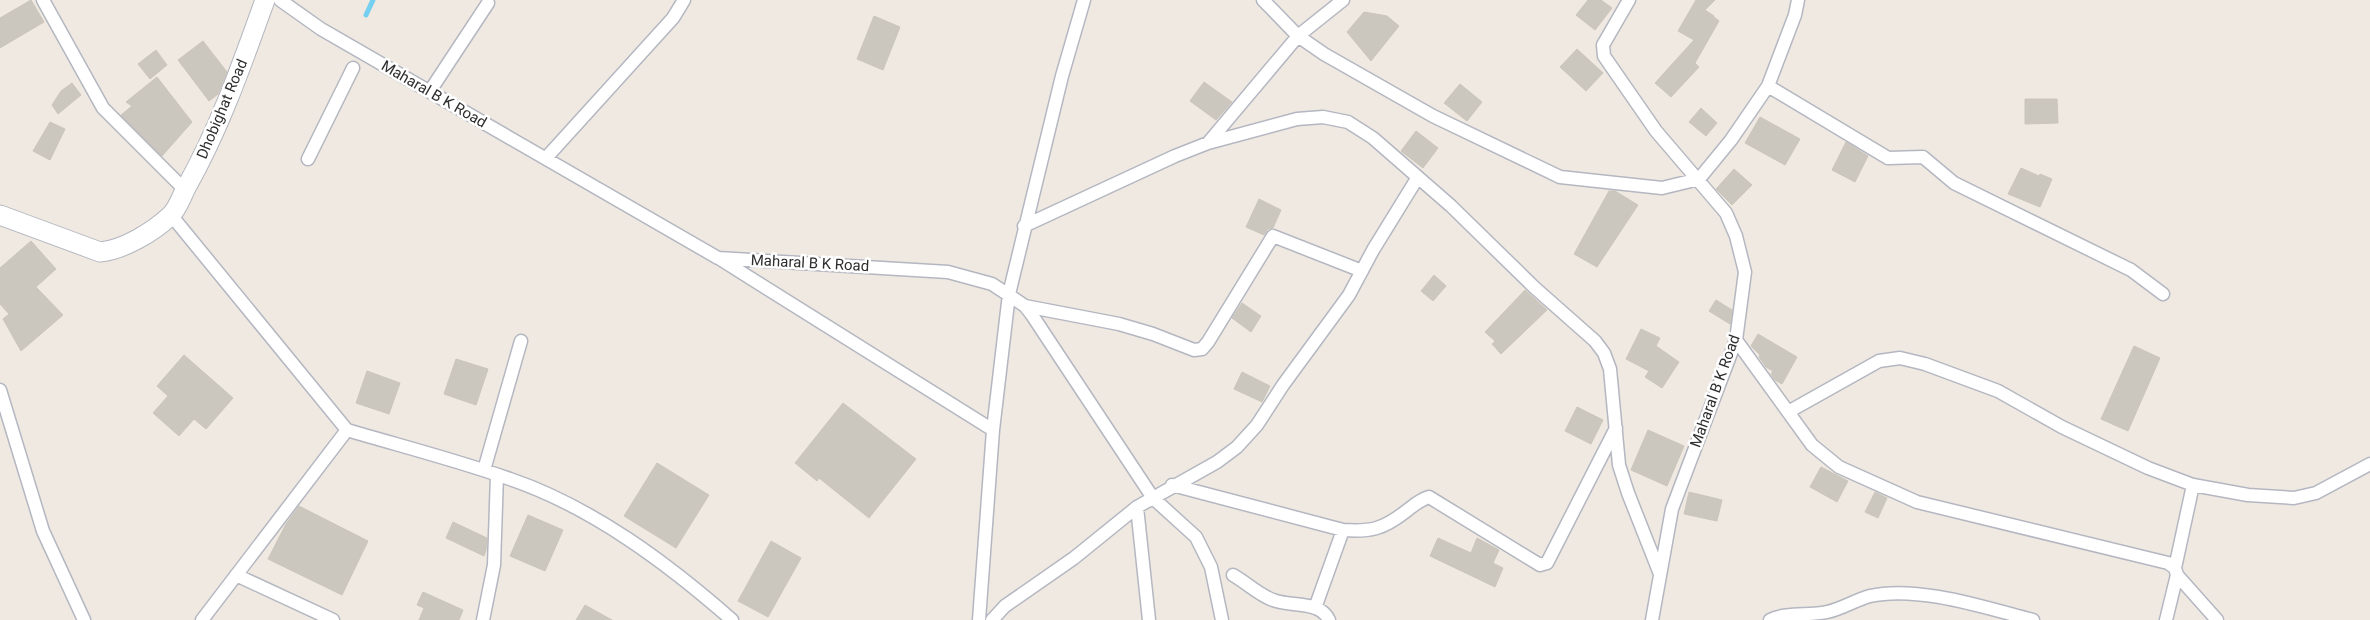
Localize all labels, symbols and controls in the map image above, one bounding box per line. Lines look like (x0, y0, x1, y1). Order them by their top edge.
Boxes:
street label: Dhobighat Road (193, 56, 251, 162)
street label: Maharal B K Road (378, 57, 490, 131)
street label: Maharal B K Road (750, 251, 870, 275)
street label: Maharal B K Road (1686, 332, 1744, 450)

